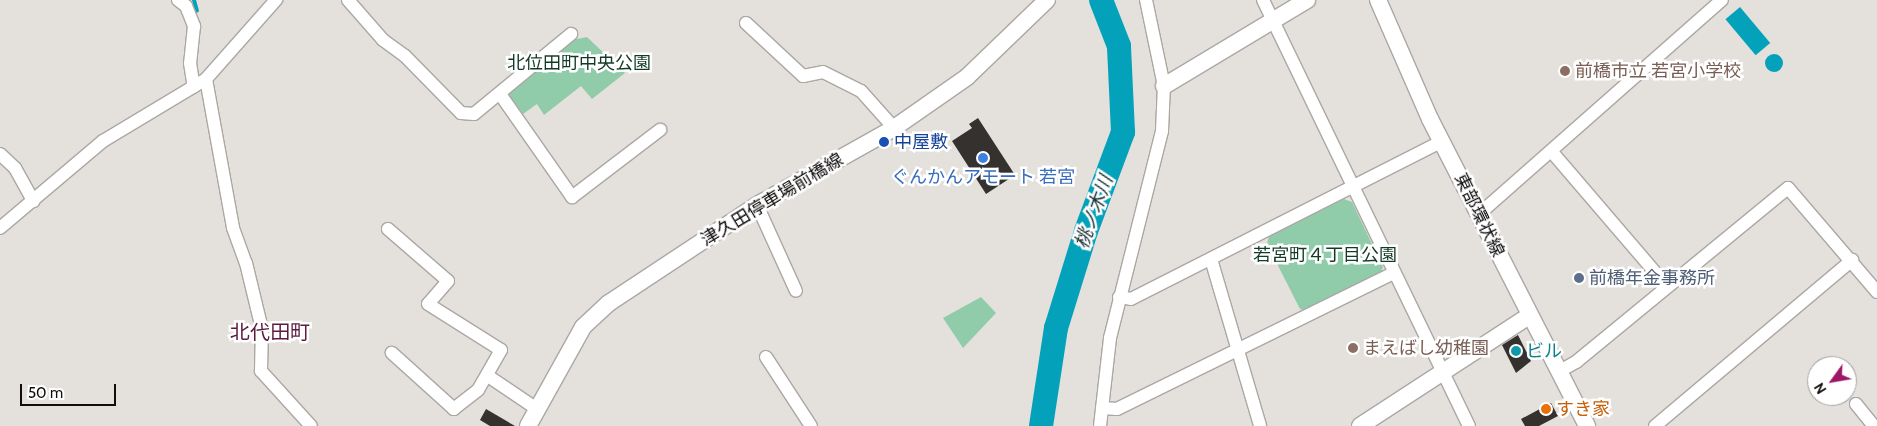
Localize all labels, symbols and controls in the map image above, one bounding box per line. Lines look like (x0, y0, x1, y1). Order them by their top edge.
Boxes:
park label: 北位田町中央公園 (507, 52, 651, 74)
place label: 前橋市立 若宮小学校 (1575, 60, 1741, 82)
marker: 前橋市立 若宮小学校 (1559, 65, 1571, 77)
place label: 中屋敷 (894, 131, 948, 153)
marker: 中屋敷 (878, 136, 890, 148)
street label: 津久田停車場前橋線 (697, 149, 847, 251)
marker: ぐんかんアモート 若宮 (977, 152, 989, 164)
place label: ぐんかんアモート 若宮 (891, 166, 1075, 188)
street label: 東部環状線 (1450, 170, 1508, 260)
water label: 桃ノ木川 (1070, 172, 1118, 252)
park label: 若宮町４丁目公園 (1253, 244, 1397, 266)
place label: 前橋年金事務所 (1589, 267, 1715, 289)
marker: 前橋年金事務所 (1573, 272, 1585, 284)
district label: 北代田町 (230, 320, 310, 344)
place label: まえばし幼稚園 (1363, 337, 1489, 359)
place label: ビル (1526, 340, 1562, 362)
marker: まえばし幼稚園 (1347, 342, 1359, 354)
marker: ビル (1510, 345, 1522, 357)
north arrow (1807, 356, 1857, 406)
scale bar (22, 374, 119, 406)
text: N (1810, 379, 1830, 397)
text: 50 m (28, 384, 63, 402)
place label: すき家 (1556, 398, 1610, 420)
marker: すき家 (1540, 403, 1552, 415)

